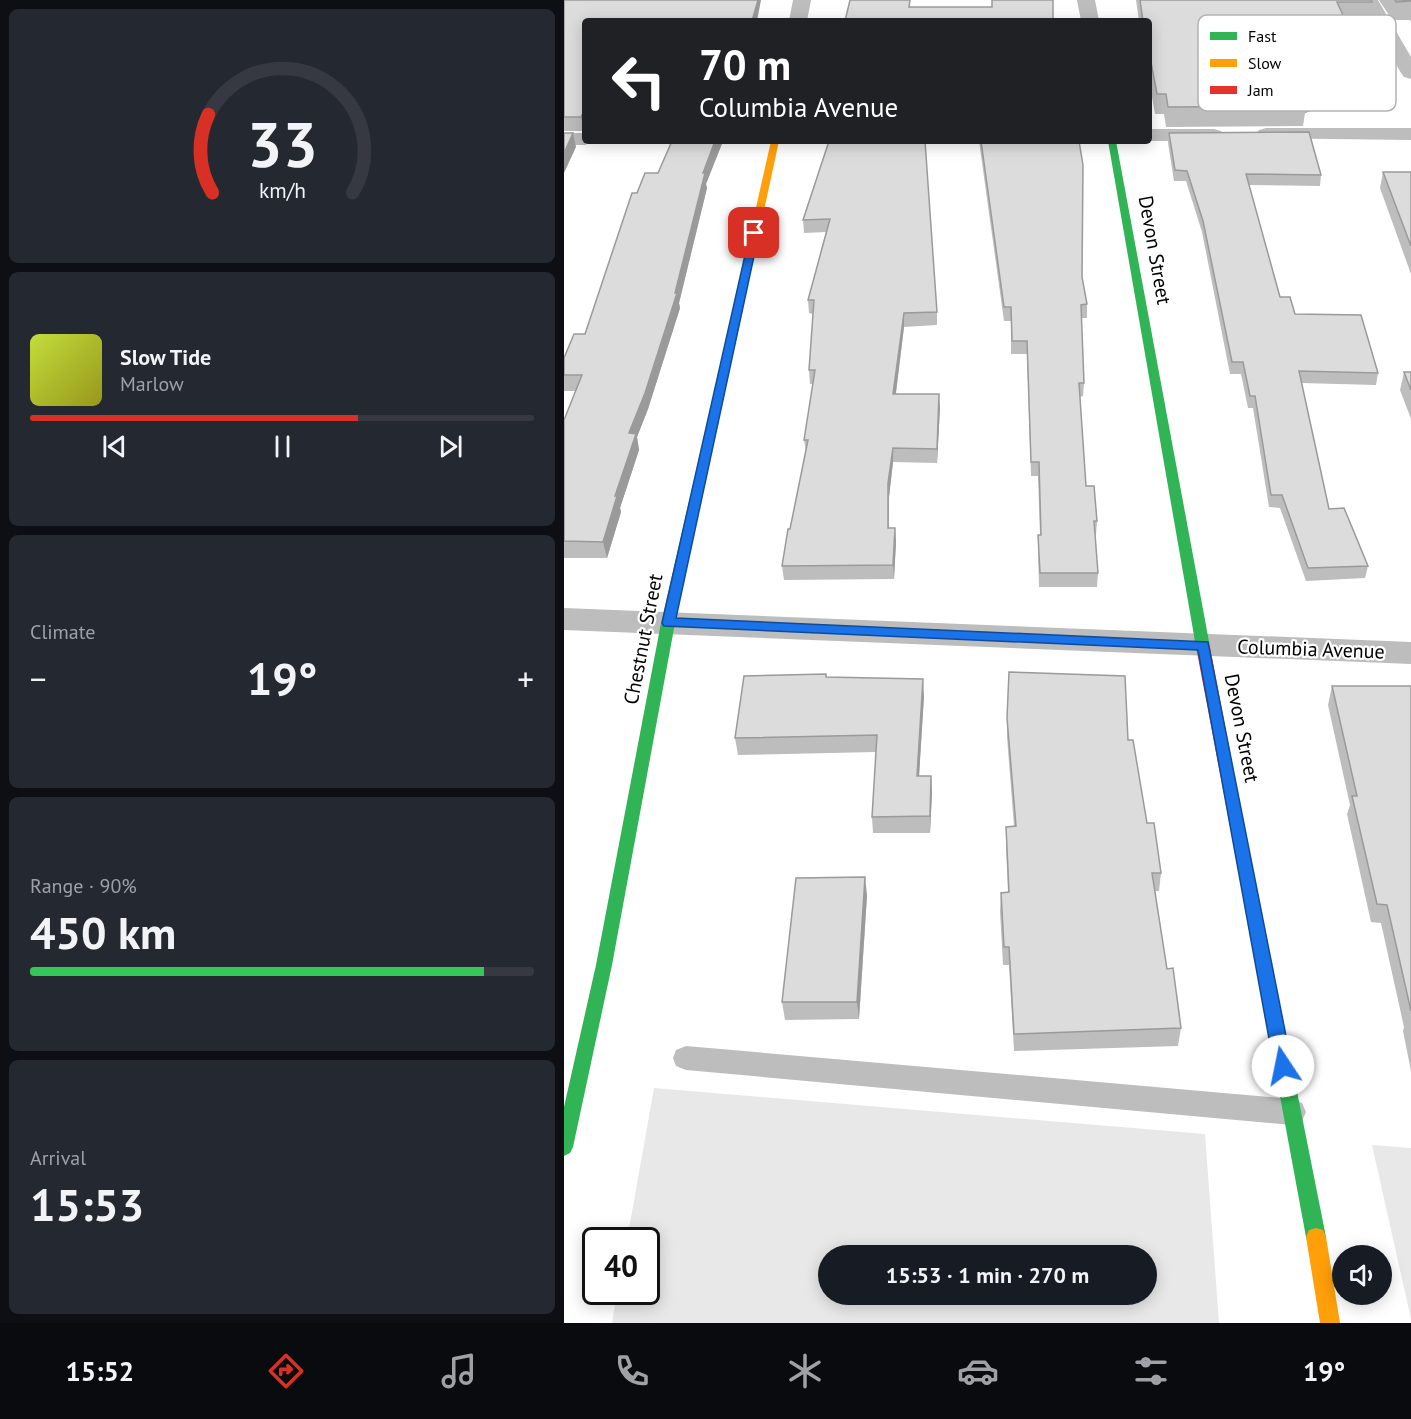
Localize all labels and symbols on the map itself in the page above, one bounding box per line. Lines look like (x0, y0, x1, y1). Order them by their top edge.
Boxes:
legend (1198, 15, 1396, 111)
text: Fast (1248, 26, 1277, 46)
text: Slow (1248, 53, 1282, 73)
text: Jam (1247, 80, 1274, 100)
street label: Devon Street (1133, 193, 1177, 307)
pin (728, 207, 779, 258)
street label: Chestnut Street (618, 571, 668, 707)
street label: Columbia Avenue (1237, 633, 1385, 665)
street label: Devon Street (1219, 671, 1265, 785)
position arrow (1251, 1034, 1315, 1098)
speed limit sign: 40 (582, 1227, 660, 1305)

